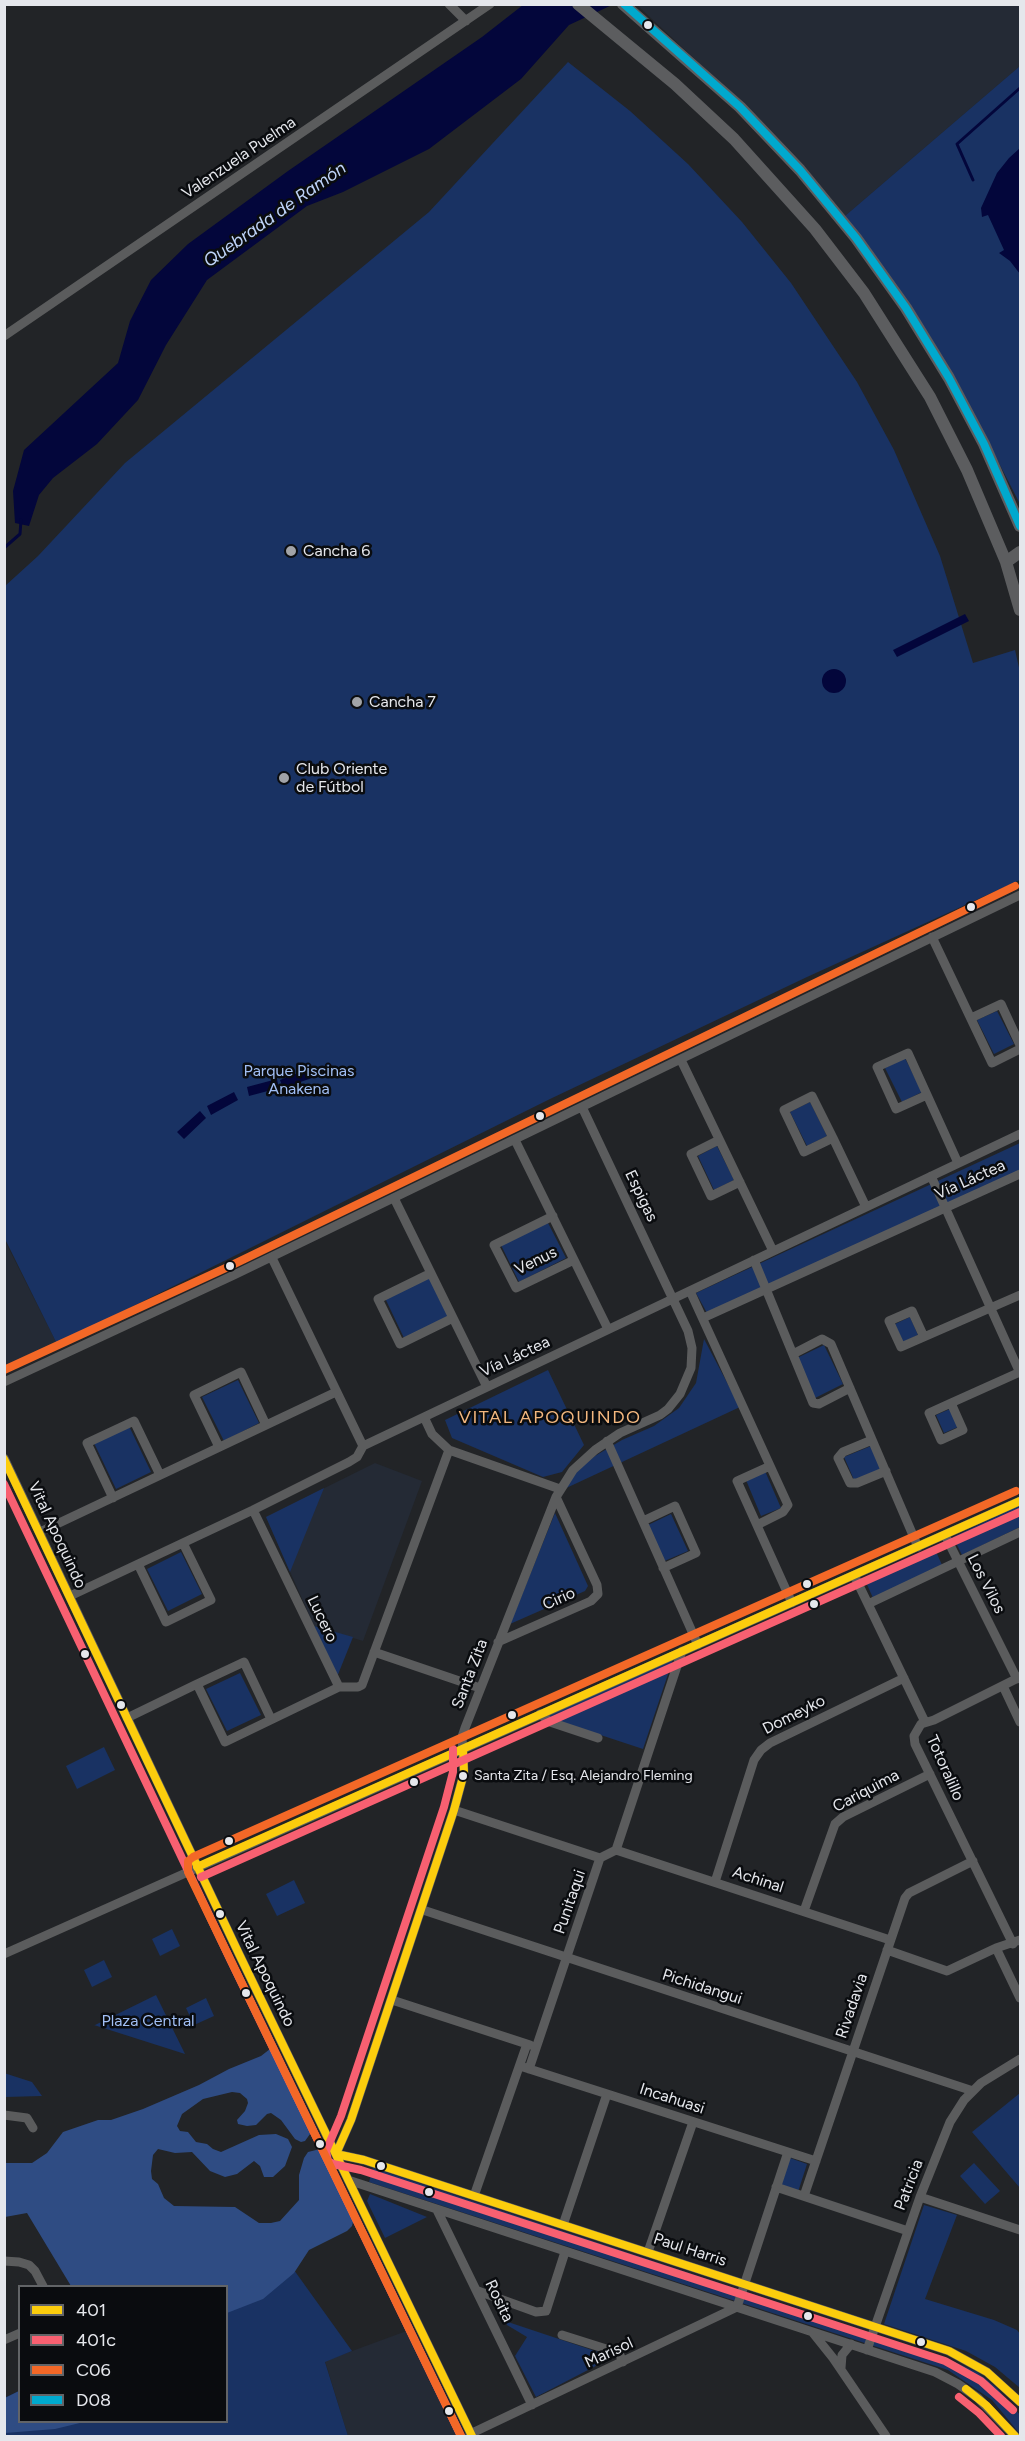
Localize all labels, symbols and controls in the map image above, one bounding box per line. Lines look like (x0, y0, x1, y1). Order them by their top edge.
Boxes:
unlabelled marker (642, 19, 654, 31)
street label: Valenzuela Puelma (178, 113, 300, 203)
water label: Quebrada de Ramón (199, 158, 351, 272)
place label: Cancha 6 (303, 541, 370, 561)
marker: Cancha 6 (284, 544, 298, 558)
place label: Cancha 7 (369, 692, 436, 712)
marker: Cancha 7 (350, 695, 364, 709)
place label: Club Oriente de Fútbol (296, 759, 387, 797)
marker: Club Oriente de Fútbol (277, 771, 291, 785)
unlabelled marker (965, 901, 977, 913)
park label: Parque Piscinas Anakena (244, 1061, 354, 1099)
unlabelled marker (534, 1110, 546, 1122)
street label: Vía Láctea (932, 1156, 1008, 1204)
street label: Espigas (620, 1167, 662, 1225)
street label: Venus (512, 1243, 560, 1279)
unlabelled marker (224, 1260, 236, 1272)
street label: Vía Láctea (477, 1332, 553, 1382)
district label: VITAL APOQUINDO (458, 1407, 642, 1429)
street label: Vital Apoquindo (24, 1479, 90, 1591)
street label: Los Vilos (963, 1551, 1009, 1617)
unlabelled marker (801, 1578, 813, 1590)
street label: Cirio (540, 1583, 578, 1615)
street label: Lucero (303, 1593, 341, 1645)
unlabelled marker (808, 1598, 820, 1610)
street label: Santa Zita (448, 1636, 492, 1712)
unlabelled marker (79, 1648, 91, 1660)
street label: Domeyko (759, 1691, 829, 1739)
unlabelled marker (115, 1699, 127, 1711)
unlabelled marker (506, 1709, 518, 1721)
street label: Totoralillo (922, 1732, 968, 1804)
street label: Cariquima (829, 1766, 903, 1816)
place label: Santa Zita / Esq. Alejandro Fleming (474, 1768, 693, 1784)
marker: Santa Zita / Esq. Alejandro Fleming (457, 1770, 469, 1782)
unlabelled marker (408, 1776, 420, 1788)
unlabelled marker (223, 1835, 235, 1847)
street label: Achinal (730, 1863, 786, 1897)
street label: Punitaqui (550, 1867, 590, 1937)
unlabelled marker (214, 1908, 226, 1920)
street label: Vital Apoquindo (231, 1918, 299, 2030)
street label: Pichidangui (660, 1965, 744, 2009)
street label: Rivadavia (832, 1971, 872, 2041)
unlabelled marker (240, 1987, 252, 1999)
park label: Plaza Central (101, 2011, 195, 2031)
street label: Incahuasi (637, 2079, 707, 2119)
unlabelled marker (314, 2138, 326, 2150)
street label: Patricia (891, 2157, 927, 2213)
unlabelled marker (375, 2160, 387, 2172)
unlabelled marker (423, 2186, 435, 2198)
street label: Paul Harris (651, 2229, 729, 2271)
street label: Rosita (481, 2277, 517, 2325)
legend (18, 2285, 228, 2423)
text: 401 (76, 2299, 106, 2321)
unlabelled marker (802, 2310, 814, 2322)
text: 401c (76, 2329, 116, 2351)
street label: Marisol (582, 2334, 636, 2372)
unlabelled marker (915, 2336, 927, 2348)
text: C06 (76, 2359, 111, 2381)
text: D08 (76, 2389, 111, 2411)
unlabelled marker (443, 2405, 455, 2417)

